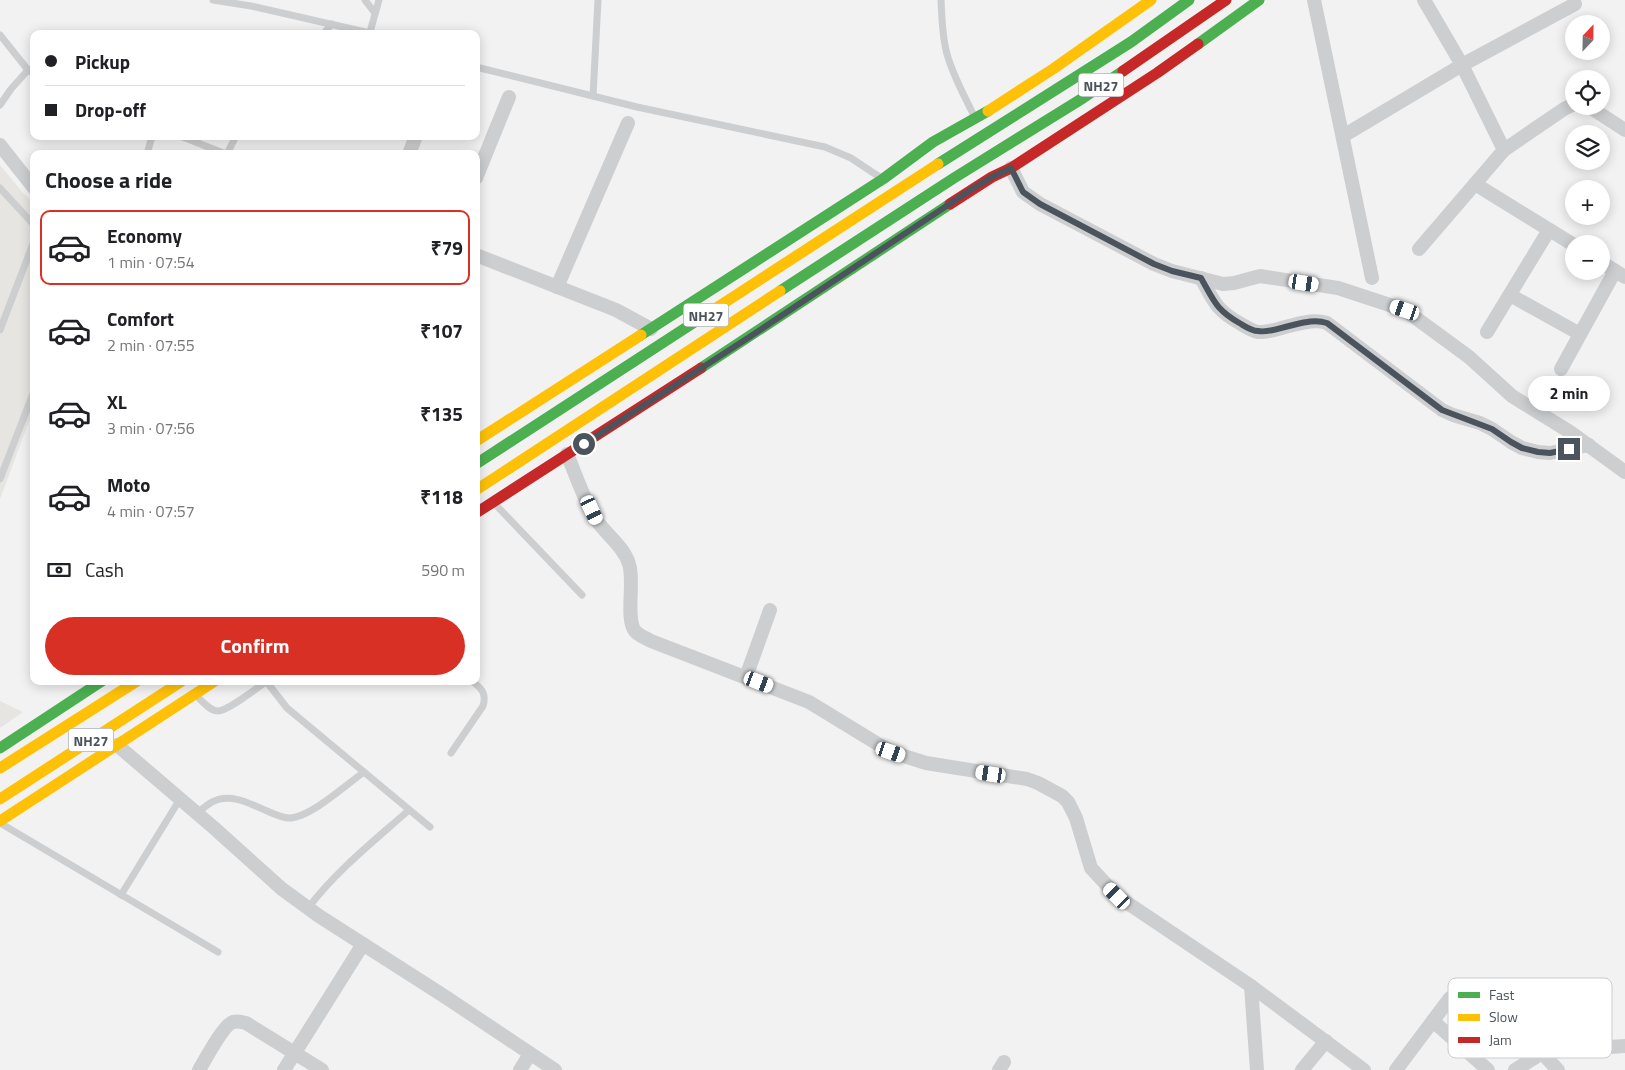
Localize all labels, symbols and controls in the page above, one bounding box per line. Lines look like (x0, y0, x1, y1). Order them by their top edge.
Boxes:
north arrow (1565, 15, 1610, 60)
map controls (1565, 15, 1610, 280)
text: Pickup (75, 47, 130, 76)
button: locate (1565, 70, 1610, 115)
road number: NH27 (1078, 74, 1124, 96)
text: Drop-off (75, 95, 146, 124)
button: layers (1565, 125, 1610, 170)
text: Choose a ride (45, 163, 172, 197)
button: + (1565, 180, 1610, 225)
text: Economy (107, 221, 182, 250)
icon: car (47, 225, 92, 270)
text: ₹79 (431, 233, 463, 262)
button: − (1565, 235, 1610, 280)
text: 1 min · 07:54 (107, 250, 195, 274)
car (1288, 273, 1319, 293)
car (1388, 298, 1421, 322)
text: Comfort (107, 304, 174, 333)
road number: NH27 (684, 304, 728, 326)
icon: car (47, 308, 92, 353)
text: ₹107 (420, 316, 463, 345)
text: 2 min · 07:55 (107, 333, 195, 357)
callout: 2 min (1528, 376, 1610, 412)
text: 2 min (1550, 381, 1588, 405)
text: XL (107, 387, 127, 416)
icon: car (47, 391, 92, 436)
text: ₹135 (420, 399, 463, 428)
text: 3 min · 07:56 (107, 416, 195, 440)
route start (573, 433, 595, 455)
route end (1558, 438, 1580, 460)
text: Moto (107, 470, 150, 499)
icon: car (47, 474, 92, 519)
text: ₹118 (420, 482, 463, 511)
car (578, 493, 605, 527)
text: 4 min · 07:57 (107, 499, 195, 523)
text: Cash (85, 555, 124, 584)
icon: cash (45, 556, 73, 584)
text: 590 m (421, 558, 465, 582)
button: Confirm (45, 617, 465, 675)
car (742, 670, 775, 694)
road number: NH27 (68, 728, 114, 752)
car (874, 740, 907, 764)
car (975, 764, 1006, 784)
car (1101, 880, 1132, 912)
legend (1448, 978, 1612, 1058)
text: Fast (1489, 984, 1514, 1005)
text: Slow (1489, 1006, 1518, 1027)
text: Jam (1489, 1029, 1512, 1050)

